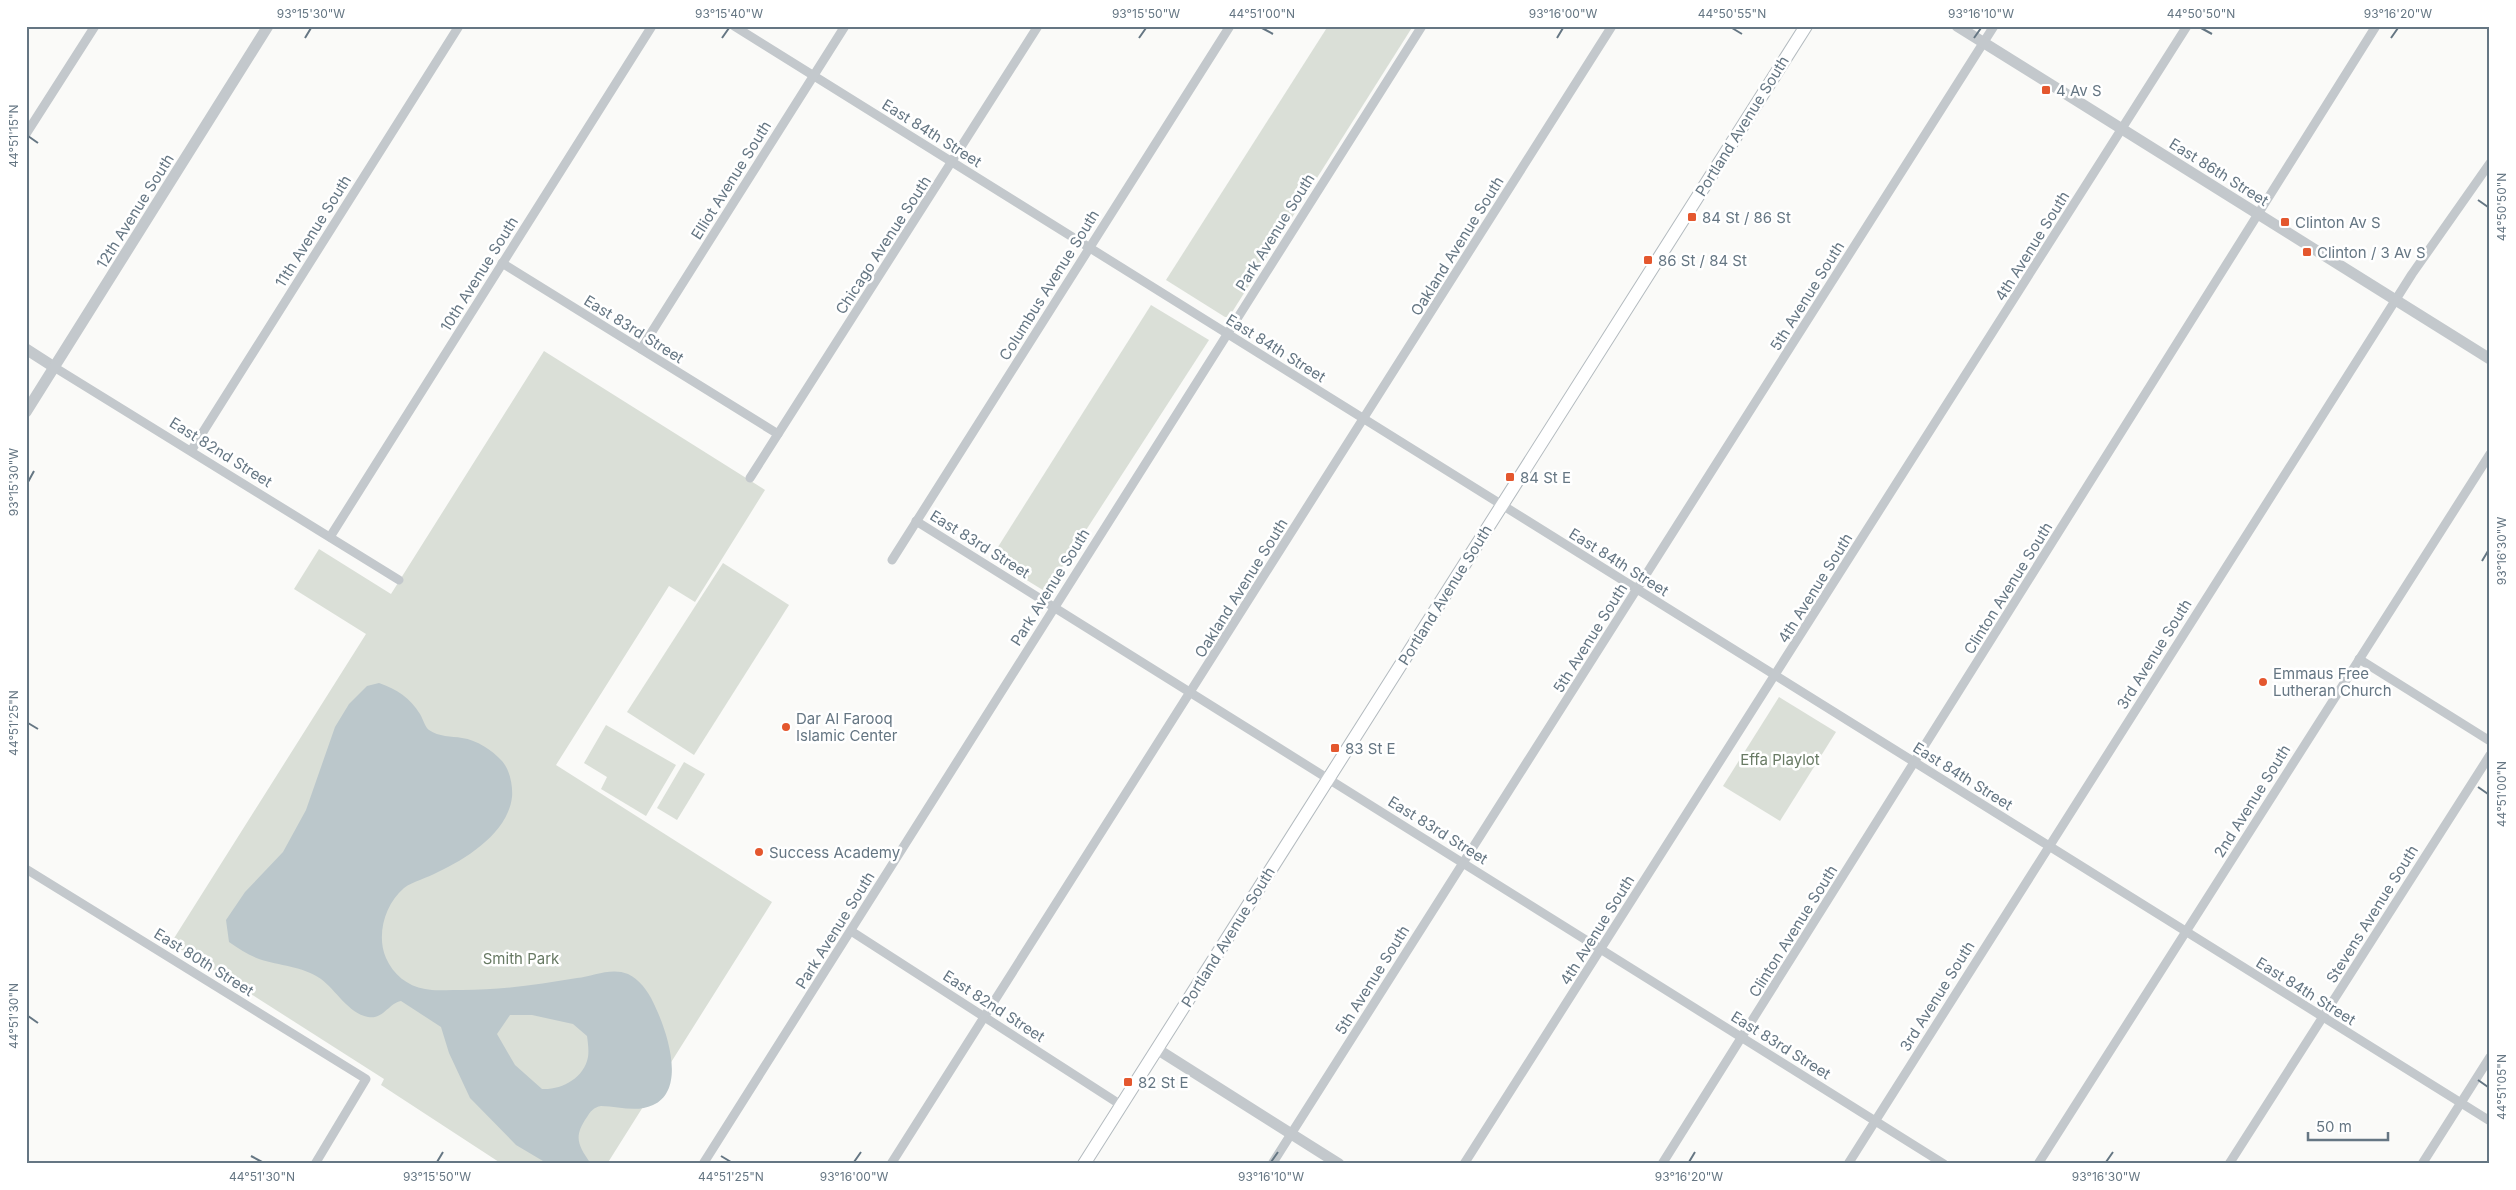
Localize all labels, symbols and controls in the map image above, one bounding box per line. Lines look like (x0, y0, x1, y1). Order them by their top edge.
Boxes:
text: 93°15'30"W (277, 6, 345, 21)
text: 93°15'40"W (695, 6, 763, 21)
text: 93°15'50"W (1112, 6, 1180, 21)
text: 44°51'00"N (1229, 6, 1295, 21)
text: 93°16'00"W (1529, 6, 1597, 21)
text: 44°50'55"N (1698, 6, 1766, 21)
text: 93°16'10"W (1948, 6, 2014, 21)
text: 44°50'50"N (2167, 6, 2235, 21)
text: 93°16'20"W (2364, 6, 2432, 21)
street label: Portland Avenue South (1691, 52, 1793, 200)
place label: 4 Av S (2056, 81, 2102, 100)
marker: 4 Av S (2040, 84, 2052, 96)
street label: East 84th Street (879, 95, 985, 171)
text: 44°51'15"N (6, 104, 21, 168)
street label: Elliot Avenue South (687, 117, 775, 243)
street label: East 86th Street (2166, 134, 2272, 210)
street label: 12th Avenue South (92, 150, 178, 272)
street label: Park Avenue South (1231, 170, 1319, 294)
street label: 11th Avenue South (271, 171, 355, 291)
street label: Chicago Avenue South (831, 172, 935, 318)
street label: Oakland Avenue South (1406, 173, 1508, 319)
text: 44°50'50"N (2494, 173, 2509, 241)
street label: 4th Avenue South (1991, 188, 2073, 304)
street label: Columbus Avenue South (995, 206, 1103, 364)
place label: 84 St / 86 St (1702, 208, 1791, 227)
marker: 84 St / 86 St (1686, 211, 1698, 223)
street label: 10th Avenue South (436, 213, 522, 335)
place label: Clinton Av S (2295, 213, 2381, 232)
marker: Clinton Av S (2279, 216, 2291, 228)
street label: 5th Avenue South (1766, 238, 1848, 354)
place label: Clinton / 3 Av S (2317, 243, 2426, 262)
marker: Clinton / 3 Av S (2301, 246, 2313, 258)
place label: 86 St / 84 St (1658, 251, 1747, 270)
marker: 86 St / 84 St (1642, 254, 1654, 266)
street label: East 83rd Street (581, 291, 688, 367)
street label: East 84th Street (1223, 310, 1329, 386)
street label: East 82nd Street (166, 413, 276, 491)
text: 93°15'30"W (6, 448, 21, 516)
place label: 84 St E (1520, 468, 1571, 487)
marker: 84 St E (1504, 471, 1516, 483)
street label: East 83rd Street (927, 506, 1034, 582)
street label: Oakland Avenue South (1190, 515, 1292, 661)
text: 93°16'30"W (2494, 517, 2509, 585)
street label: Clinton Avenue South (1960, 518, 2056, 658)
street label: Portland Avenue South (1394, 521, 1496, 669)
street label: East 84th Street (1566, 524, 1672, 600)
street label: Park Avenue South (1006, 525, 1094, 649)
street label: 4th Avenue South (1774, 530, 1856, 646)
street label: 5th Avenue South (1549, 580, 1631, 696)
street label: 3rd Avenue South (2112, 595, 2196, 713)
place label: Emmaus Free Lutheran Church (2273, 664, 2392, 700)
marker: Emmaus Free Lutheran Church (2257, 676, 2269, 688)
text: 44°51'25"N (6, 690, 21, 756)
place label: Dar Al Farooq Islamic Center (796, 709, 898, 745)
marker: Dar Al Farooq Islamic Center (780, 721, 792, 733)
street label: East 84th Street (1910, 738, 2016, 814)
place label: 83 St E (1345, 739, 1396, 758)
street label: 2nd Avenue South (2210, 741, 2294, 861)
marker: 83 St E (1329, 742, 1341, 754)
park label: Effa Playlot (1740, 750, 1820, 769)
text: 44°51'00"N (2494, 761, 2509, 827)
street label: East 83rd Street (1385, 792, 1492, 868)
street label: Stevens Avenue South (2322, 842, 2422, 986)
place label: Success Academy (769, 843, 901, 862)
marker: Success Academy (753, 846, 765, 858)
street label: Clinton Avenue South (1745, 861, 1841, 1001)
street label: Portland Avenue South (1177, 863, 1279, 1011)
street label: Park Avenue South (791, 868, 879, 992)
street label: 4th Avenue South (1556, 872, 1638, 988)
street label: 5th Avenue South (1331, 922, 1413, 1038)
street label: East 80th Street (151, 924, 257, 1000)
street label: 3rd Avenue South (1895, 937, 1979, 1055)
park label: Smith Park (483, 949, 560, 968)
street label: East 84th Street (2253, 953, 2359, 1029)
street label: East 82nd Street (940, 966, 1049, 1046)
text: 44°51'30"N (6, 983, 21, 1049)
street label: East 83rd Street (1728, 1007, 1835, 1083)
text: 44°51'05"N (2494, 1054, 2509, 1120)
place label: 82 St E (1138, 1073, 1188, 1092)
marker: 82 St E (1122, 1076, 1134, 1088)
scale bar (2308, 1110, 2388, 1142)
text: 50 m (2316, 1117, 2352, 1136)
text: 44°51'30"N (229, 1169, 295, 1184)
text: 93°15'50"W (403, 1169, 471, 1184)
text: 44°51'25"N (698, 1169, 764, 1184)
text: 93°16'00"W (820, 1169, 888, 1184)
text: 93°16'10"W (1238, 1169, 1304, 1184)
text: 93°16'20"W (1655, 1169, 1723, 1184)
text: 93°16'30"W (2072, 1169, 2140, 1184)

